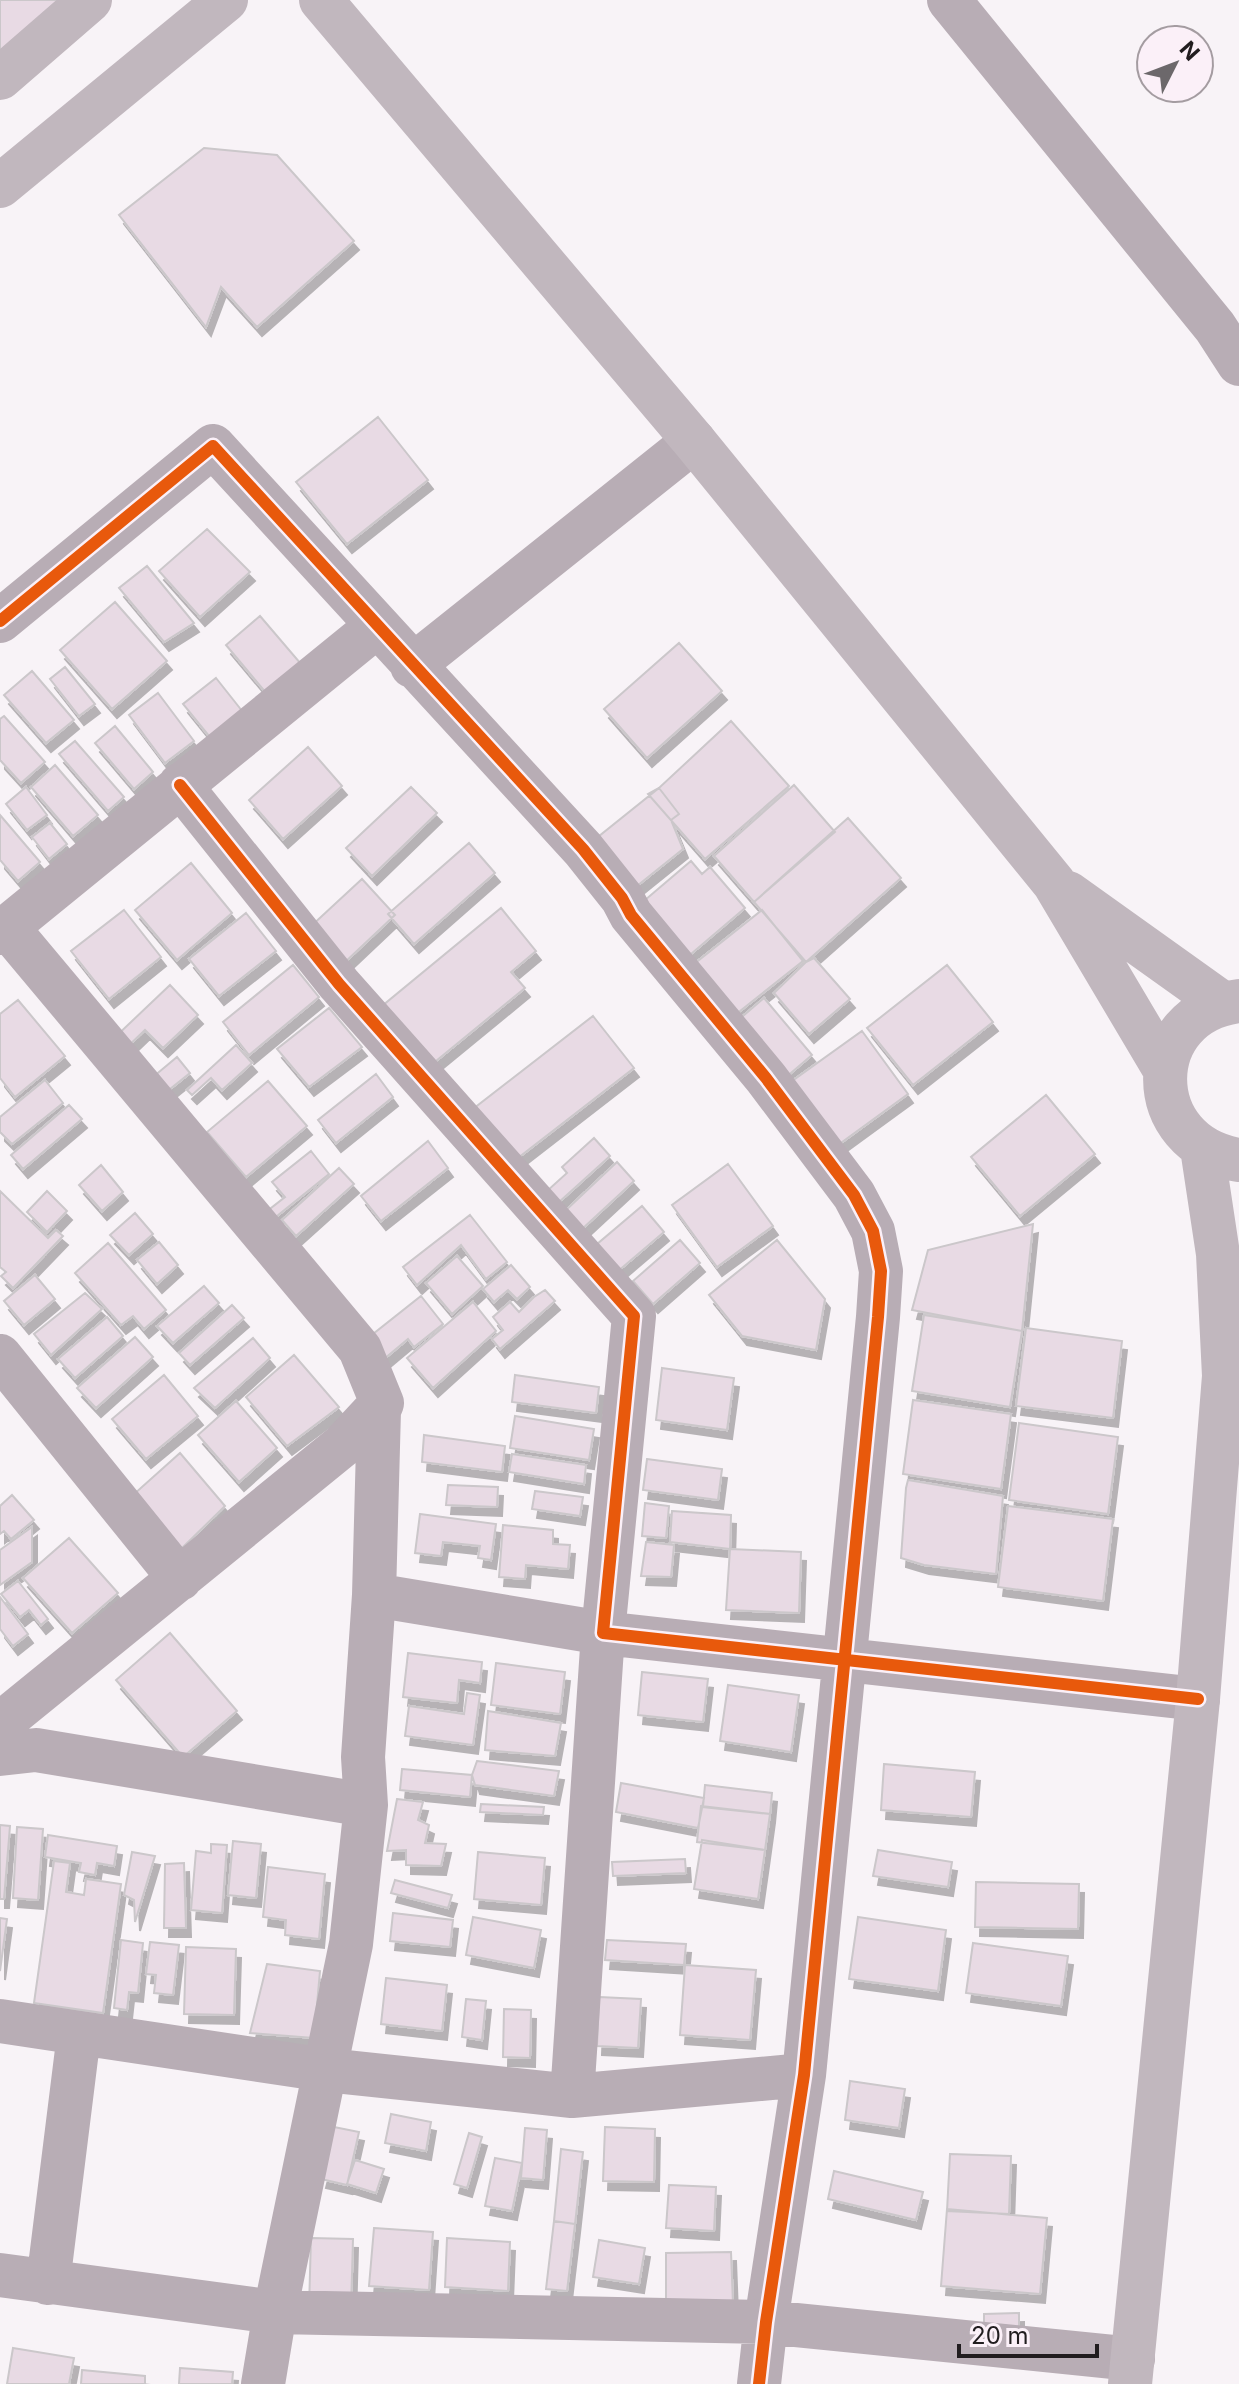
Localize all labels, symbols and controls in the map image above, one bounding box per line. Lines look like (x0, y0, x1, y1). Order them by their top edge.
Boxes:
north arrow (1135, 24, 1215, 104)
text: N (1175, 36, 1205, 66)
scale bar (959, 2308, 1097, 2358)
text: 20 m (971, 2321, 1029, 2350)

